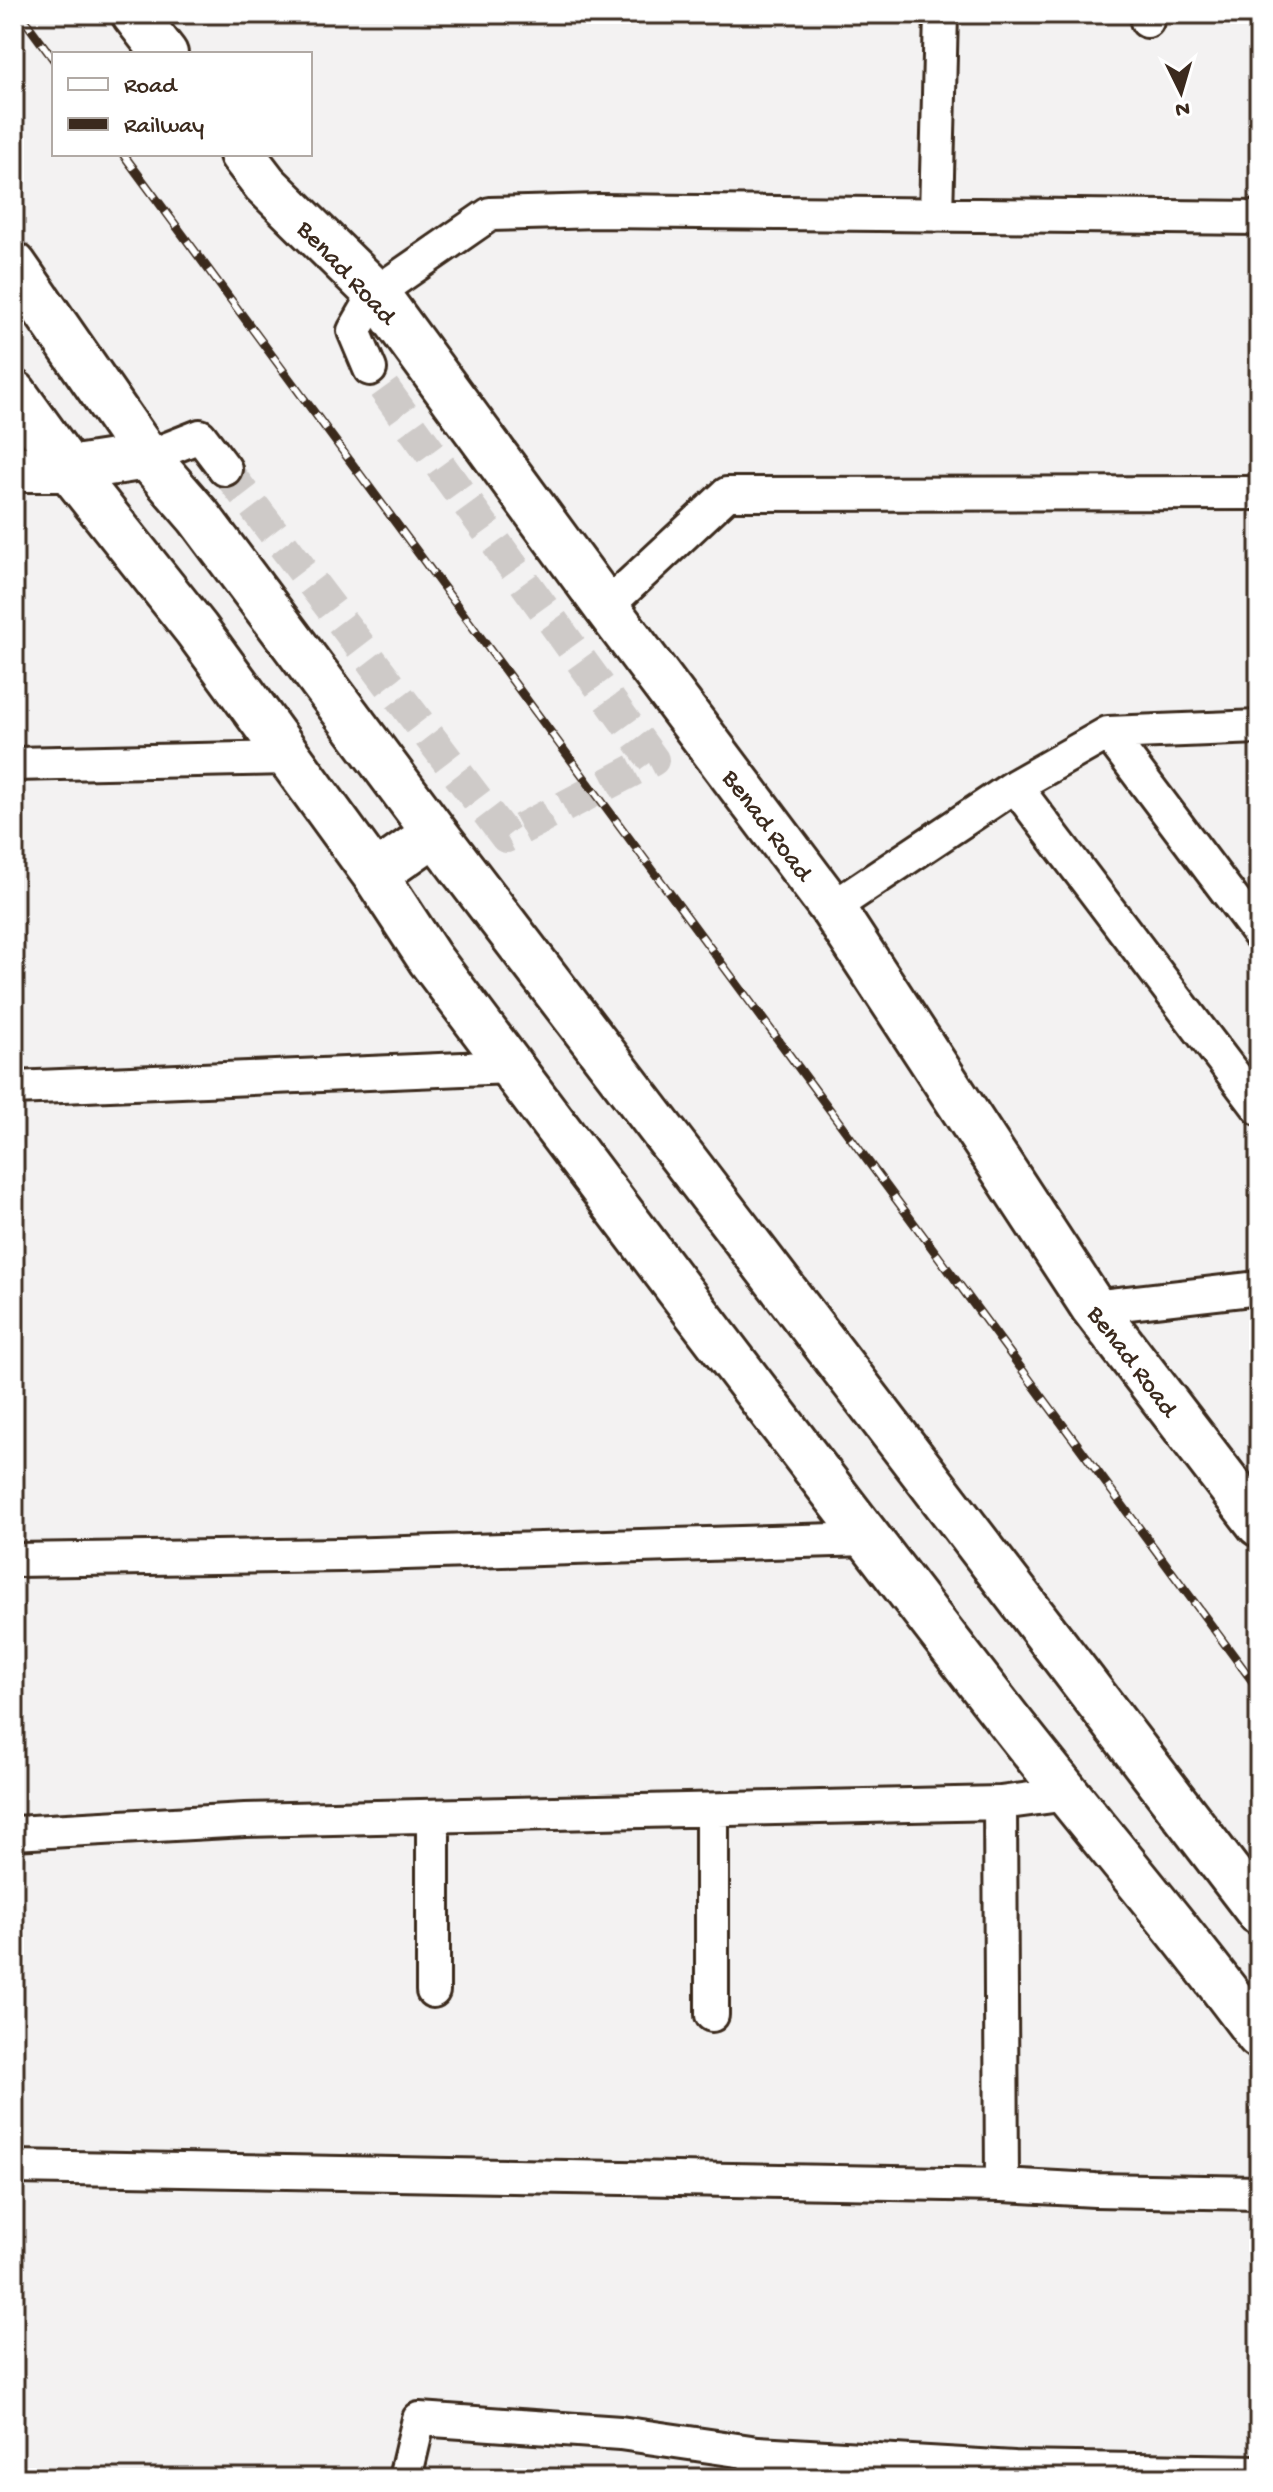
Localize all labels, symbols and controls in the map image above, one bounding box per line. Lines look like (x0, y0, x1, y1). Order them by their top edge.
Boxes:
legend (52, 52, 312, 156)
north arrow (1141, 52, 1221, 132)
text: Road (124, 73, 178, 102)
text: N (1174, 94, 1191, 122)
text: Railway (124, 113, 204, 142)
street label: Benad Road (288, 215, 402, 334)
street label: Benad Road (713, 764, 818, 890)
street label: Benad Road (1078, 1300, 1183, 1426)

